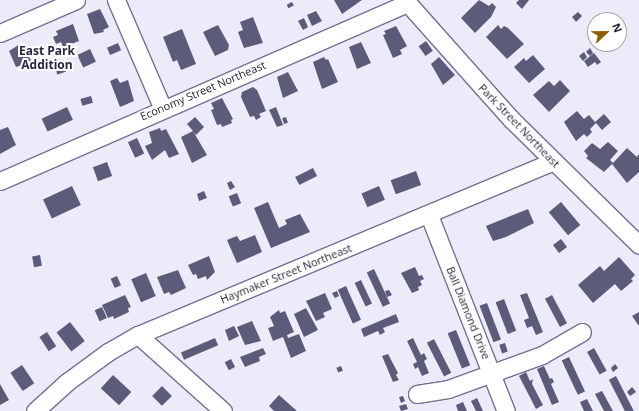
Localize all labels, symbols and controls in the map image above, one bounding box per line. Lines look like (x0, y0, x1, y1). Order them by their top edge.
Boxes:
north arrow (587, 12, 627, 52)
text: N (609, 21, 626, 35)
district label: East Park Addition (19, 44, 75, 72)
street label: Economy Street Northeast (138, 59, 268, 123)
street label: Park Street Northeast (476, 82, 562, 170)
street label: Haymaker Street Northeast (218, 242, 354, 306)
street label: Ball Diamond Drive (443, 265, 493, 361)

